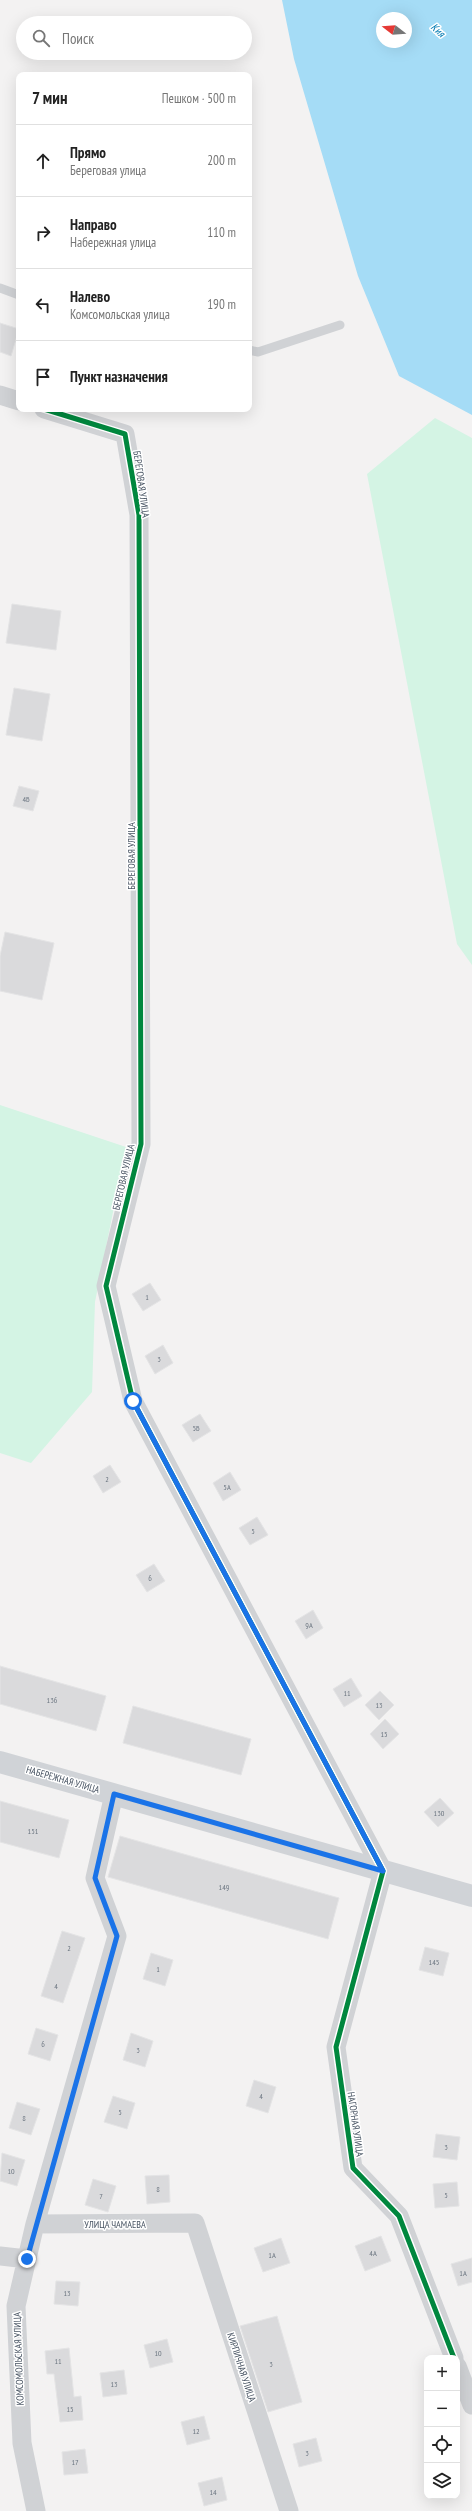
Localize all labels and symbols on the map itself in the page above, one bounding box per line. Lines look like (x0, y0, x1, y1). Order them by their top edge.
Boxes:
north arrow (376, 12, 412, 48)
water label: Кия (428, 20, 449, 41)
street label: БЕРЕГОВАЯ УЛИЦА (130, 450, 153, 519)
house number: 4Б (22, 794, 30, 804)
street label: БЕРЕГОВАЯ УЛИЦА (125, 822, 138, 890)
street label: БЕРЕГОВАЯ УЛИЦА (110, 1143, 137, 1211)
house number: 1 (145, 1292, 149, 1302)
house number: 3 (157, 1354, 161, 1364)
route start (124, 1392, 142, 1410)
house number: 5Б (192, 1423, 200, 1433)
house number: 2 (105, 1474, 109, 1484)
house number: 5А (223, 1482, 231, 1492)
house number: 5 (251, 1526, 255, 1536)
house number: 6 (148, 1573, 152, 1583)
house number: 9А (305, 1620, 313, 1630)
house number: 11 (343, 1688, 351, 1698)
house number: 136 (47, 1695, 58, 1705)
house number: 13 (375, 1700, 383, 1710)
house number: 15 (380, 1729, 388, 1739)
street label: НАБЕРЕЖНАЯ УЛИЦА (25, 1763, 101, 1796)
house number: 130 (434, 1808, 445, 1818)
house number: 151 (28, 1826, 39, 1836)
house number: 149 (219, 1882, 230, 1892)
house number: 2 (67, 1943, 71, 1953)
house number: 145 (429, 1957, 439, 1967)
house number: 1 (156, 1964, 160, 1974)
house number: 4 (54, 1981, 58, 1991)
house number: 6 (41, 2039, 45, 2049)
house number: 3 (136, 2045, 140, 2055)
house number: 4 (259, 2091, 263, 2101)
street label: НАГОРНАЯ УЛИЦА (345, 2091, 367, 2158)
house number: 5 (118, 2107, 122, 2117)
house number: 8 (22, 2113, 26, 2123)
house number: 3 (444, 2142, 448, 2152)
house number: 10 (7, 2166, 15, 2176)
house number: 8 (156, 2184, 160, 2194)
house number: 5 (444, 2190, 448, 2200)
house number: 7 (99, 2191, 103, 2201)
street label: УЛИЦА ЧАМАЕВА (84, 2218, 146, 2231)
house number: 4А (369, 2248, 377, 2258)
route end (18, 2250, 36, 2268)
house number: 1А (268, 2250, 276, 2260)
house number: 1А (459, 2268, 467, 2278)
house number: 13 (63, 2288, 71, 2298)
street label: КОМСОМОЛЬСКАЯ УЛИЦА (10, 2312, 27, 2406)
street label: КИРПИЧНАЯ УЛИЦА (224, 2331, 259, 2404)
house number: 10 (154, 2348, 162, 2358)
house number: 11 (54, 2356, 62, 2366)
house number: 3 (269, 2359, 273, 2369)
house number: 13 (110, 2379, 118, 2389)
house number: 15 (66, 2404, 74, 2414)
house number: 12 (192, 2426, 200, 2436)
house number: 3 (305, 2448, 309, 2458)
house number: 17 (71, 2457, 79, 2467)
house number: 14 (209, 2487, 217, 2497)

